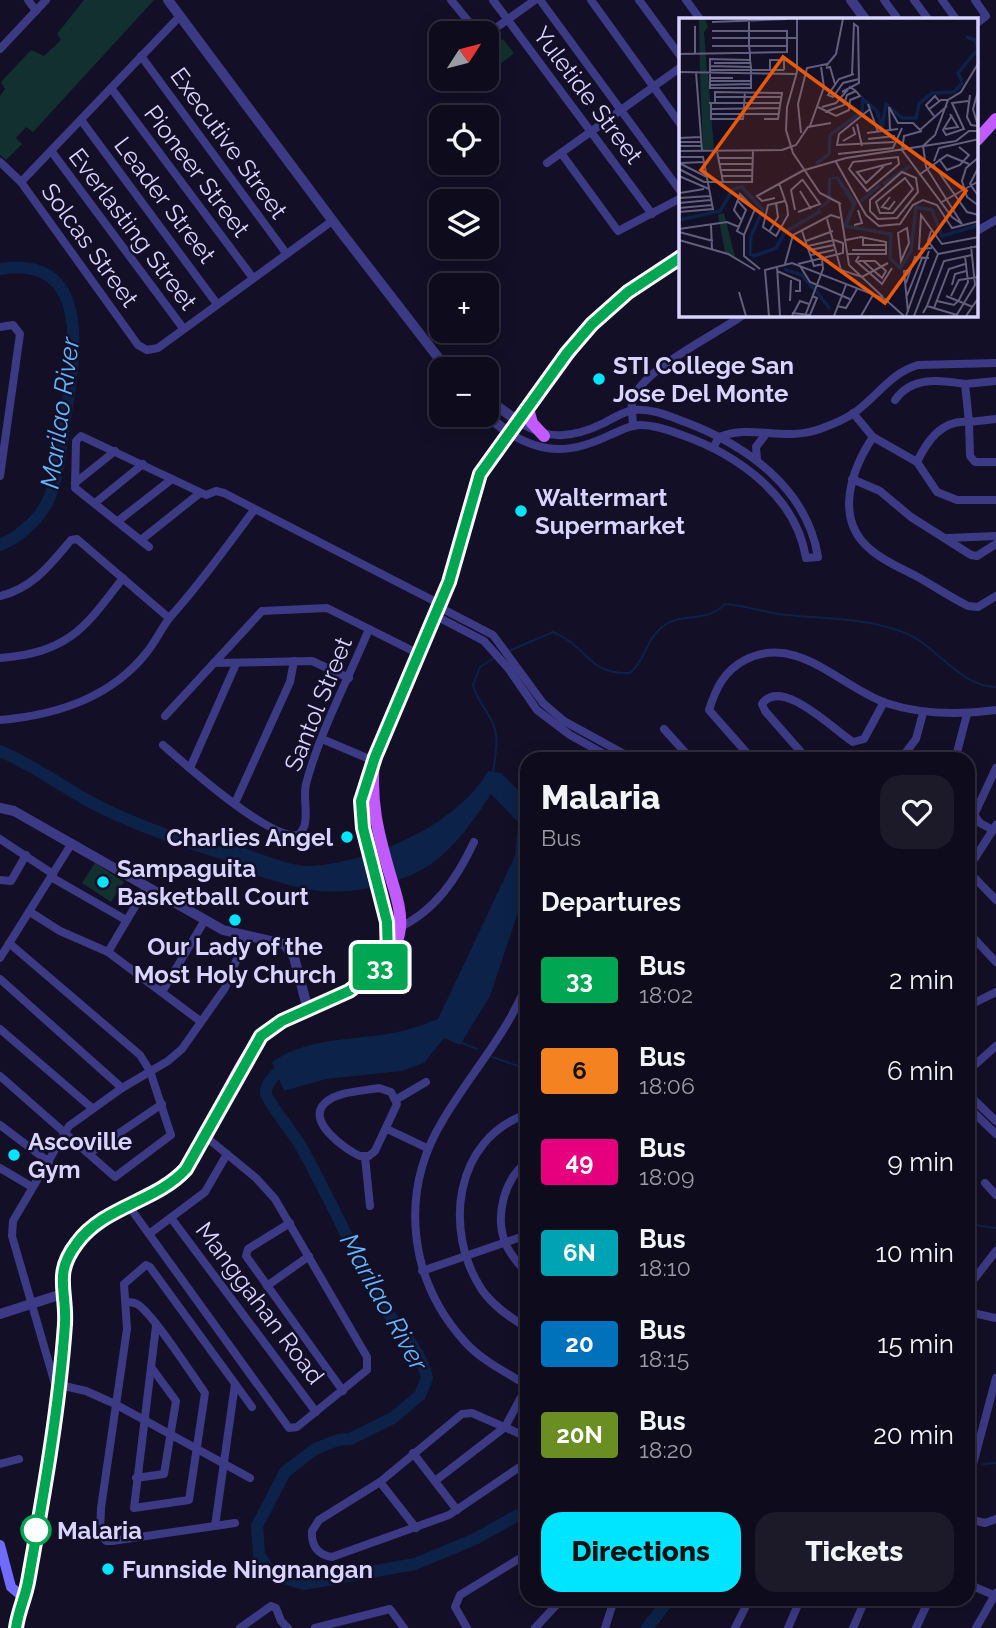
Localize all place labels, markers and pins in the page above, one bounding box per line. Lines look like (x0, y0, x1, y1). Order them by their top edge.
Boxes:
place label: STI College San Jose Del Monte (613, 351, 794, 408)
marker: STI College San Jose Del Monte (591, 371, 607, 387)
place label: Waltermart Supermarket (535, 483, 685, 540)
marker: Waltermart Supermarket (513, 503, 529, 519)
place label: Charlies Angel (166, 823, 333, 852)
marker: Charlies Angel (339, 829, 355, 845)
place label: Sampaguita Basketball Court (117, 854, 309, 911)
marker: Sampaguita Basketball Court (95, 874, 111, 890)
marker: Our Lady of the Most Holy Church (227, 912, 243, 928)
place label: Our Lady of the Most Holy Church (134, 932, 336, 989)
place label: Ascoville Gym (28, 1127, 132, 1184)
marker: Ascoville Gym (6, 1147, 22, 1163)
marker: Malaria (21, 1515, 51, 1545)
place label: Malaria (57, 1516, 142, 1545)
place label: Funnside Ningnangan (122, 1555, 373, 1584)
marker: Funnside Ningnangan (100, 1561, 116, 1577)

